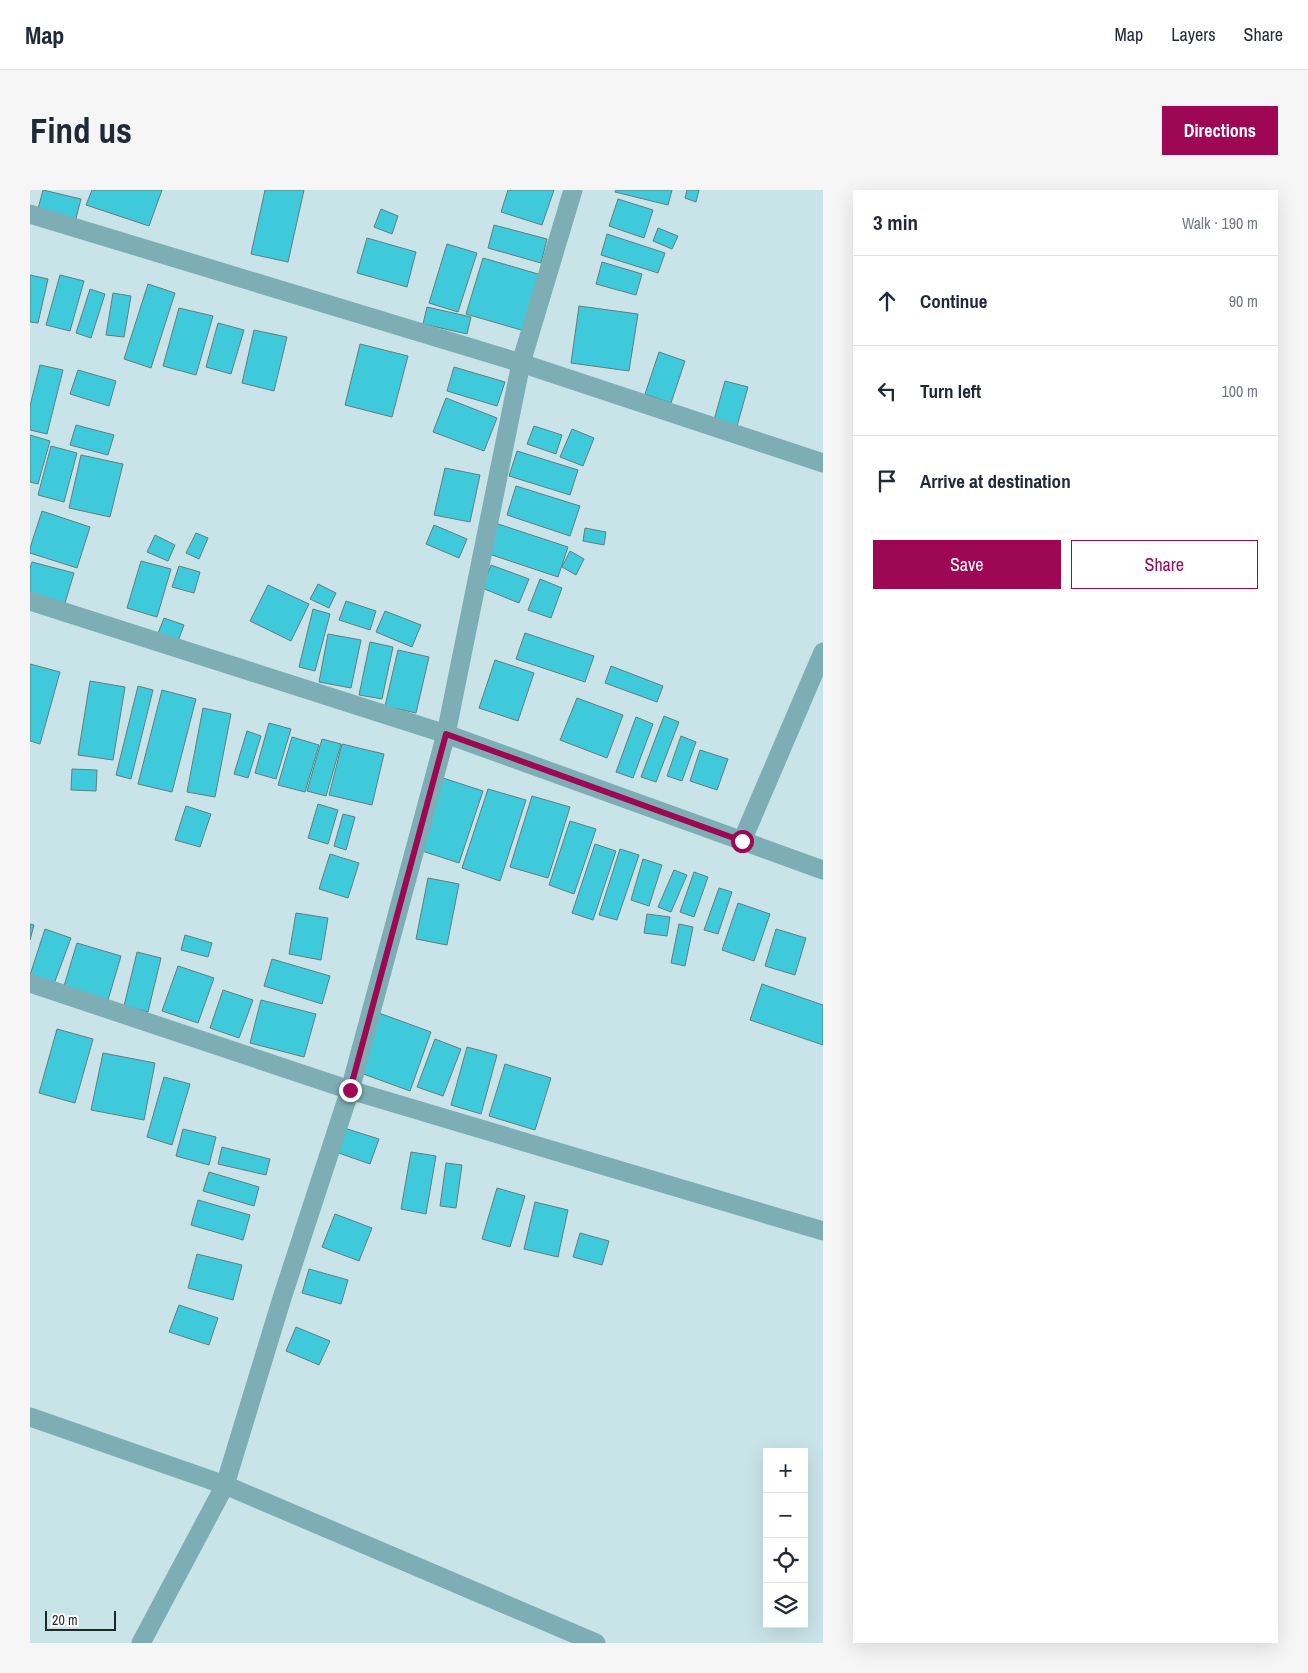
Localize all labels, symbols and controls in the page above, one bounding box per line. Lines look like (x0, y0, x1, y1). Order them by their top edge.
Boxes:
text: Map (25, 19, 64, 51)
text: Map (1115, 22, 1143, 47)
text: Layers (1171, 22, 1216, 47)
text: Share (1244, 22, 1283, 47)
button: Directions (1162, 106, 1278, 155)
text: Find us (30, 107, 132, 154)
text: 3 min (873, 208, 918, 237)
text: Walk · 190 m (1182, 212, 1258, 234)
icon: ahead (873, 287, 901, 315)
text: Continue (920, 288, 988, 314)
text: 90 m (1229, 290, 1258, 312)
icon: left (873, 377, 901, 405)
text: Turn left (920, 378, 981, 404)
text: 100 m (1222, 380, 1258, 402)
icon: arrive (873, 467, 901, 495)
text: Arrive at destination (920, 468, 1071, 494)
button: Save (873, 540, 1061, 589)
button: Share (1071, 540, 1258, 589)
route start (731, 830, 754, 853)
route end (339, 1079, 362, 1102)
map controls (763, 1448, 808, 1628)
button: + (763, 1448, 808, 1493)
button: − (763, 1493, 808, 1538)
button: locate (763, 1538, 808, 1583)
button: layers (763, 1583, 808, 1628)
scale bar (45, 1608, 116, 1631)
text: 20 m (52, 1611, 78, 1629)

